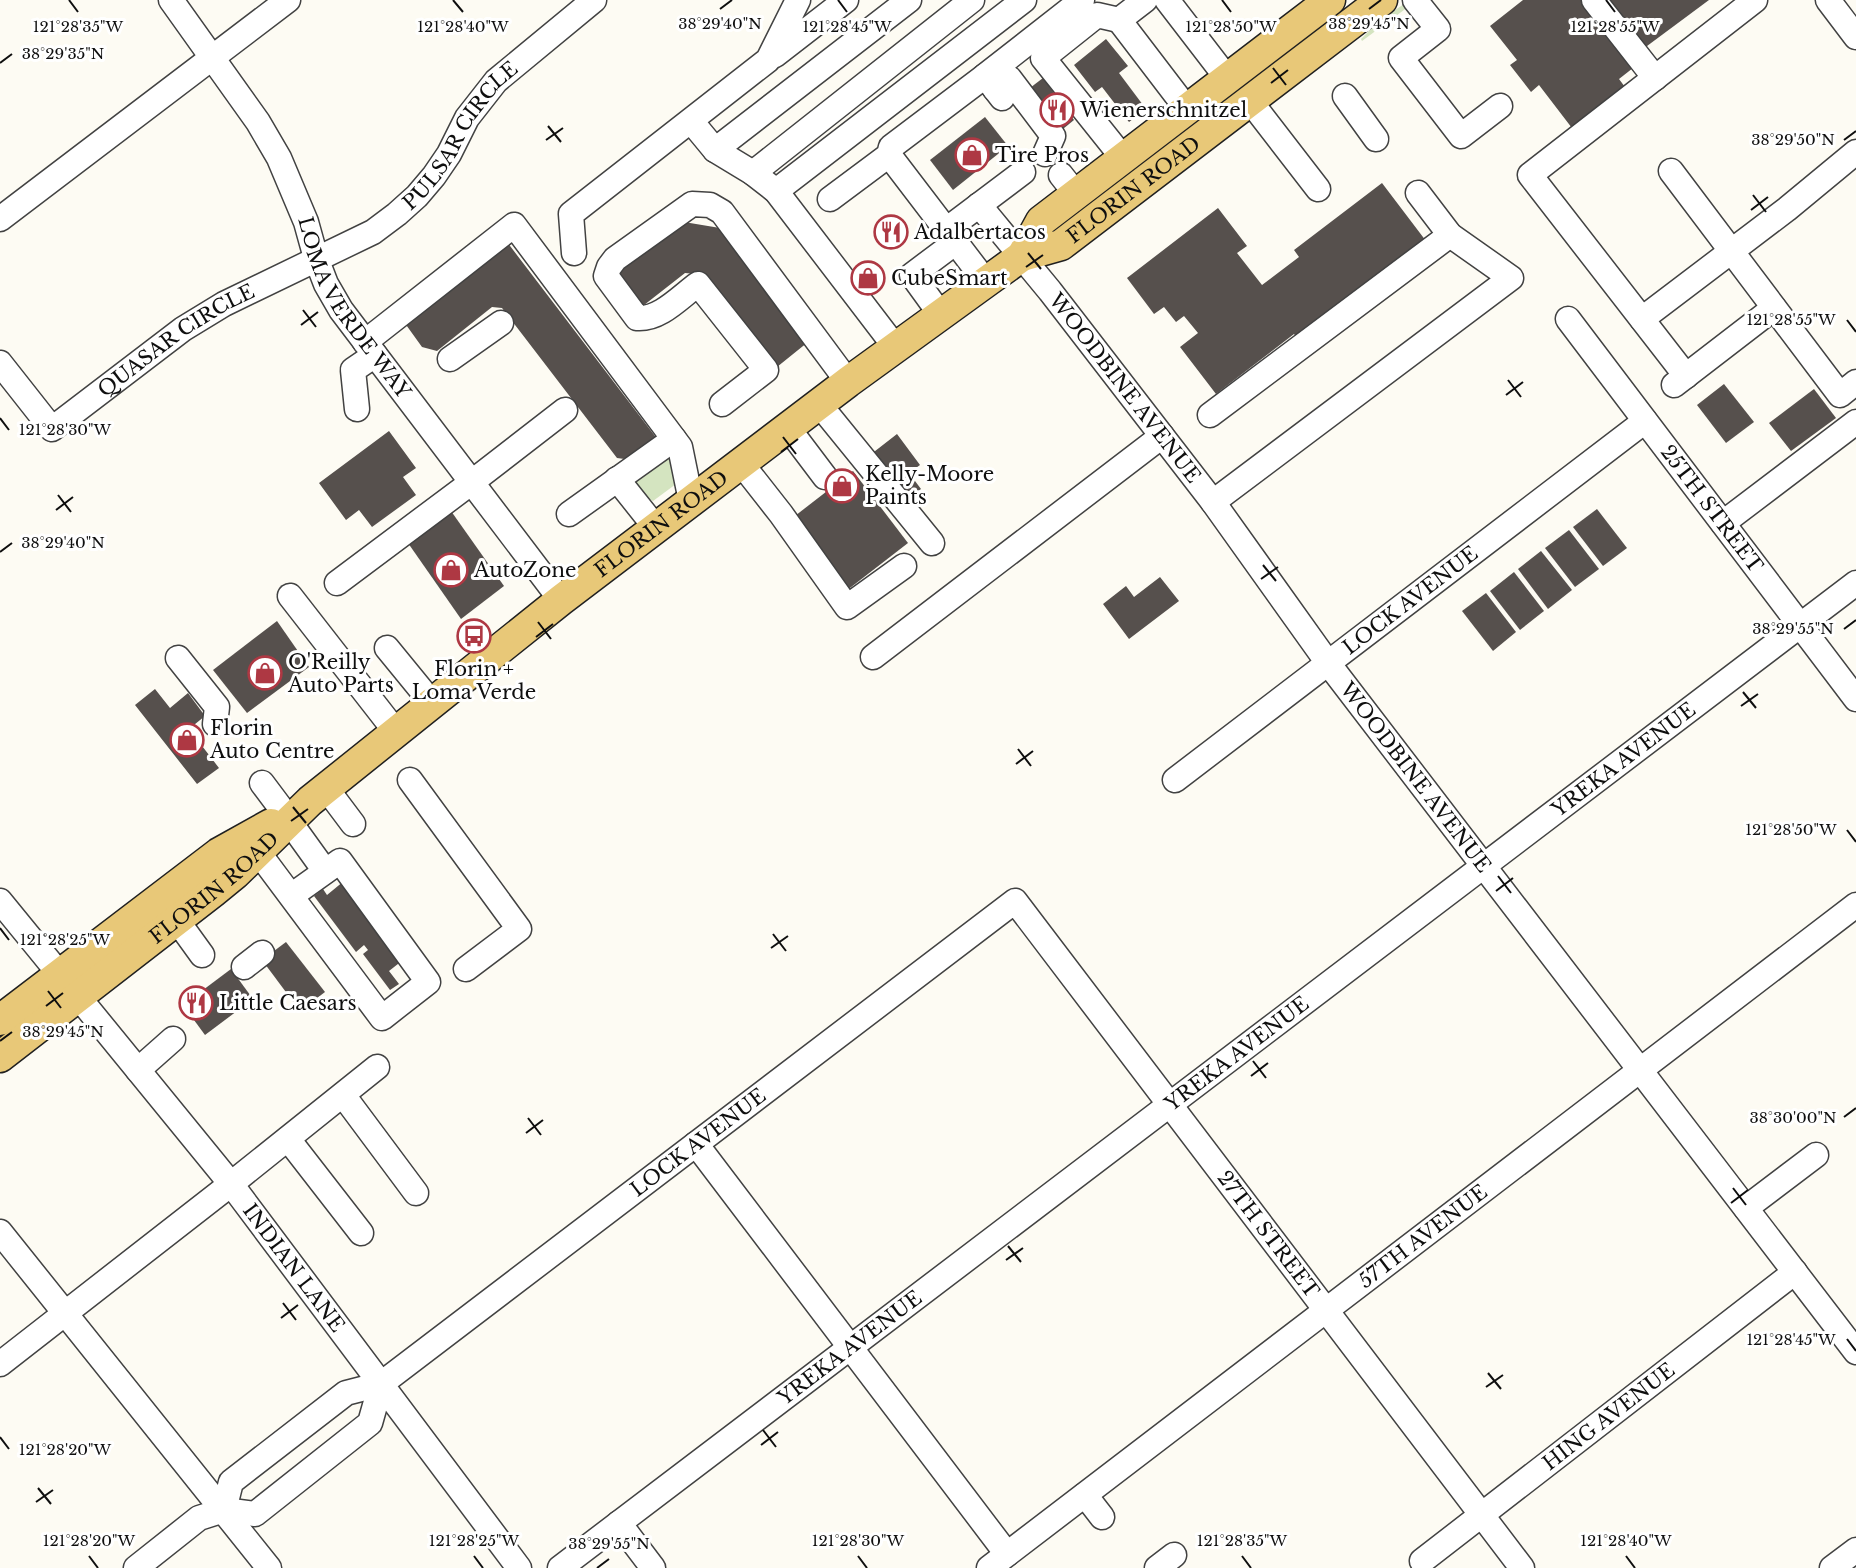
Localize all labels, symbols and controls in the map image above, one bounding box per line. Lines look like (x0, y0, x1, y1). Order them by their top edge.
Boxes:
text: 38°29'40"N (678, 14, 762, 33)
text: 38°29'45"N (1328, 14, 1410, 33)
text: 121°28'35"W (33, 17, 123, 36)
text: 121°28'40"W (417, 17, 509, 36)
text: 121°28'45"W (802, 17, 892, 36)
text: 121°28'50"W (1185, 17, 1277, 36)
text: 121°28'55"W (1570, 17, 1660, 36)
text: 38°29'35"N (22, 44, 104, 63)
street label: PULSAR CIRCLE (398, 56, 522, 215)
restaurant icon: Wienerschnitzel (1039, 92, 1075, 128)
place label: Wienerschnitzel (1079, 98, 1247, 122)
text: 38°29'50"N (1751, 130, 1835, 149)
street label: FLORIN ROAD (1062, 131, 1205, 248)
shop icon: Tire Pros (954, 137, 990, 173)
place label: Tire Pros (995, 143, 1089, 167)
street label: LOMA VERDE WAY (293, 214, 416, 403)
restaurant icon: Adalbertacos (873, 214, 909, 250)
place label: Adalbertacos (913, 220, 1046, 244)
shop icon: CubeSmart (850, 260, 886, 296)
place label: CubeSmart (891, 266, 1008, 290)
street label: QUASAR CIRCLE (93, 279, 258, 402)
street label: WOODBINE AVENUE (1044, 288, 1206, 487)
text: 121°28'55"W (1746, 310, 1836, 329)
text: 121°28'30"W (19, 420, 112, 439)
street label: 25TH STREET (1656, 440, 1768, 577)
place label: Kelly-Moore Paints (865, 462, 994, 509)
street label: FLORIN ROAD (590, 466, 733, 582)
shop icon: Kelly-Moore Paints (824, 468, 860, 504)
text: 38°29'40"N (21, 533, 105, 552)
street label: LOCK AVENUE (1338, 541, 1482, 659)
shop icon: AutoZone (433, 552, 469, 588)
place label: AutoZone (473, 558, 576, 582)
bus stop icon: Florin + Loma Verde (456, 618, 492, 654)
text: 38°29'55"N (1752, 619, 1834, 638)
place label: O'Reilly Auto Parts (287, 650, 394, 697)
shop icon: O'Reilly Auto Parts (247, 655, 283, 691)
place label: Florin + Loma Verde (412, 657, 536, 704)
street label: WOODBINE AVENUE (1335, 677, 1496, 877)
street label: YREKA AVENUE (1546, 697, 1700, 822)
place label: Florin Auto Centre (209, 716, 335, 763)
shop icon: Florin Auto Centre (169, 722, 205, 758)
text: 121°28'50"W (1745, 820, 1837, 839)
street label: FLORIN ROAD (145, 827, 283, 949)
text: 121°28'25"W (20, 930, 110, 949)
restaurant icon: Little Caesars (178, 985, 214, 1021)
place label: Little Caesars (219, 991, 357, 1015)
street label: YREKA AVENUE (1159, 991, 1313, 1116)
text: 38°29'45"N (22, 1022, 104, 1041)
street label: LOCK AVENUE (626, 1083, 770, 1202)
text: 38°30'00"N (1749, 1108, 1837, 1127)
street label: 27TH STREET (1212, 1166, 1324, 1302)
street label: 57TH AVENUE (1354, 1180, 1492, 1293)
street label: INDIAN LANE (238, 1199, 350, 1337)
street label: YREKA AVENUE (772, 1286, 926, 1411)
text: 121°28'45"W (1746, 1330, 1836, 1349)
street label: HING AVENUE (1538, 1358, 1679, 1475)
text: 121°28'20"W (19, 1440, 112, 1459)
text: 121°28'20"W (43, 1531, 136, 1550)
text: 121°28'25"W (429, 1531, 519, 1550)
text: 121°28'30"W (812, 1531, 905, 1550)
text: 121°28'35"W (1197, 1531, 1287, 1550)
text: 121°28'40"W (1580, 1531, 1672, 1550)
text: 38°29'55"N (568, 1534, 650, 1553)

